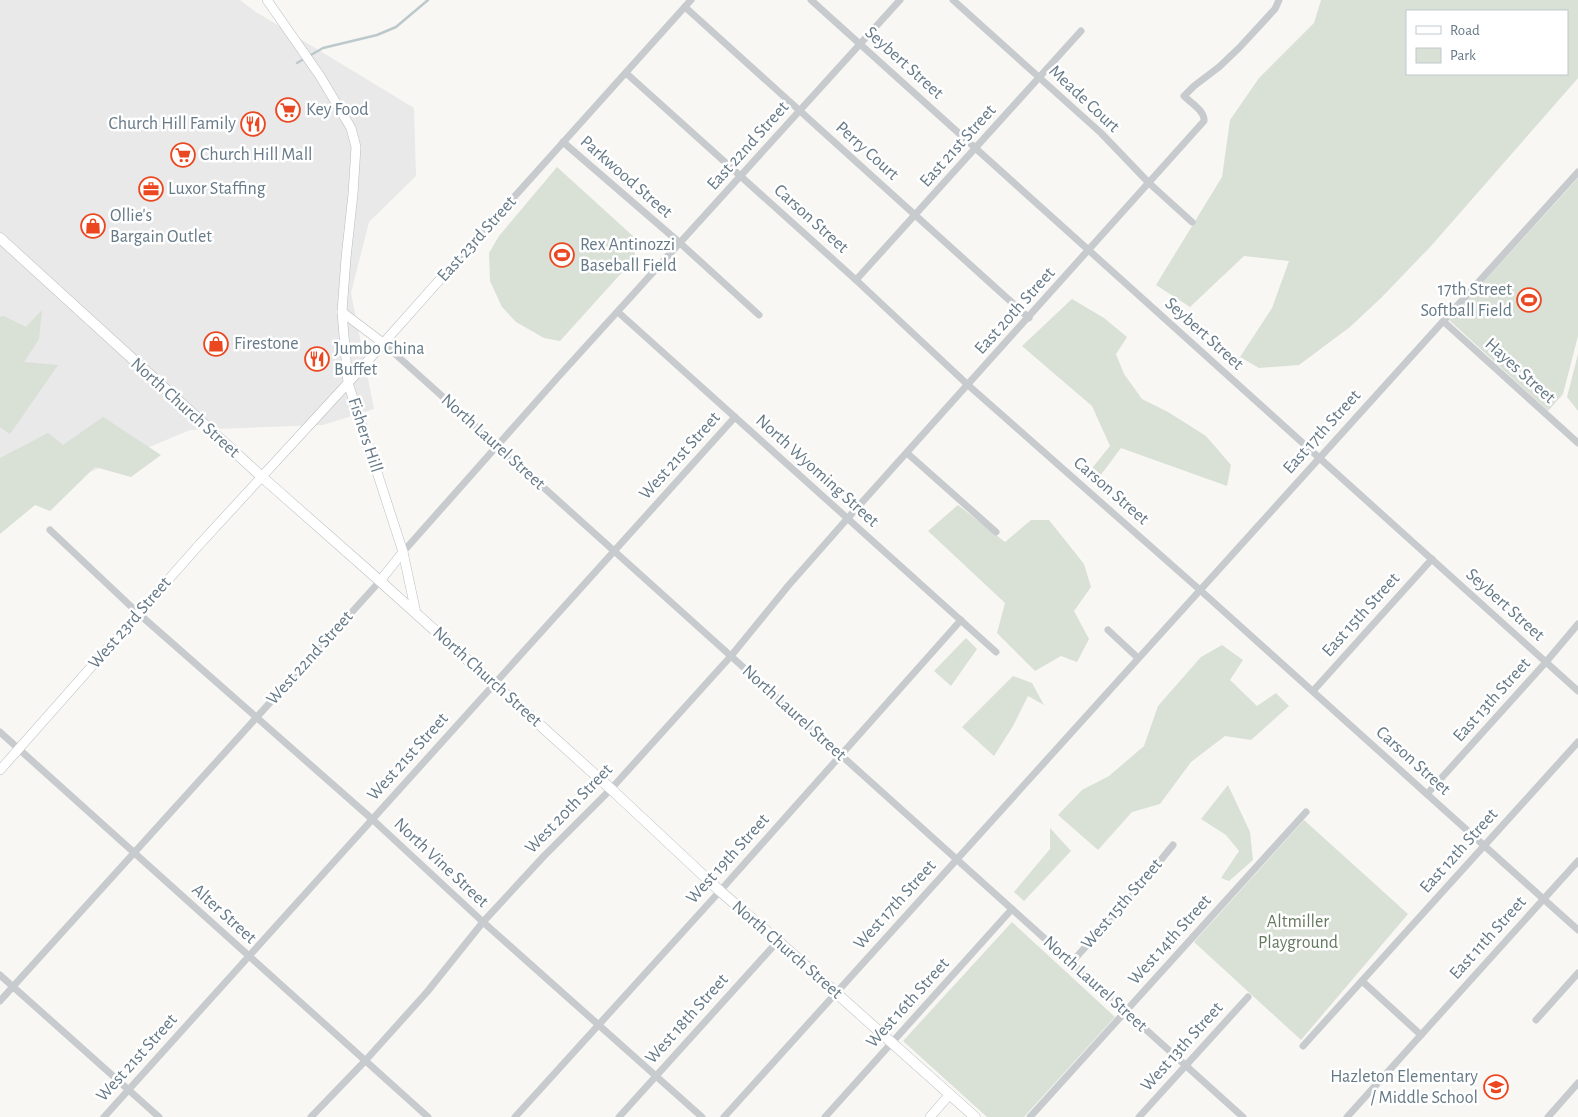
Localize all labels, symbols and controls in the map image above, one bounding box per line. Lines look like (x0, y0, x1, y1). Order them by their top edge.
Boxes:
legend (1406, 10, 1568, 75)
street label: Seybert Street (861, 23, 947, 103)
text: Road (1450, 23, 1480, 38)
text: Park (1450, 48, 1476, 63)
street label: Meade Court (1045, 62, 1123, 136)
supermarket icon: Key Food (275, 97, 301, 123)
street label: East 22nd Street (704, 98, 792, 194)
place label: Key Food (306, 101, 369, 119)
street label: East 21st Street (916, 101, 1000, 191)
restaurant icon: Church Hill Family (240, 111, 266, 137)
place label: Church Hill Family (108, 115, 236, 133)
street label: Perry Court (832, 118, 902, 184)
street label: Parkwood Street (577, 132, 676, 222)
supermarket icon: Church Hill Mall (170, 142, 196, 168)
place label: Church Hill Mall (200, 146, 313, 164)
office icon: Luxor Staffing (138, 176, 164, 202)
place label: Luxor Staffing (168, 180, 266, 198)
street label: Carson Street (770, 181, 852, 257)
street label: East 23rd Street (434, 193, 520, 285)
place label: Ollie's Bargain Outlet (110, 207, 212, 246)
shop icon: Ollie's Bargain Outlet (80, 213, 106, 239)
place label: Rex Antinozzi Baseball Field (580, 236, 677, 275)
sports icon: Rex Antinozzi Baseball Field (549, 242, 575, 268)
street label: East 20th Street (971, 264, 1059, 358)
place label: 17th Street Softball Field (1420, 281, 1512, 320)
sports icon: 17th Street Softball Field (1516, 287, 1542, 313)
street label: Seybert Street (1161, 294, 1247, 374)
shop icon: Firestone (203, 331, 229, 357)
place label: Firestone (234, 335, 299, 353)
street label: Hayes Street (1481, 335, 1559, 407)
place label: Jumbo China Buffet (334, 340, 425, 379)
restaurant icon: Jumbo China Buffet (304, 346, 330, 372)
street label: North Church Street (127, 355, 243, 462)
street label: East 17th Street (1280, 386, 1364, 477)
street label: North Laurel Street (437, 391, 549, 493)
street label: Fishers Hill (344, 395, 386, 475)
street label: West 21st Street (636, 409, 724, 503)
street label: North Wyoming Street (752, 411, 882, 531)
street label: Carson Street (1070, 454, 1152, 529)
street label: Seybert Street (1462, 565, 1548, 645)
street label: East 15th Street (1319, 569, 1403, 660)
street label: West 23rd Street (85, 574, 175, 672)
street label: West 22nd Street (263, 607, 357, 708)
street label: North Church Street (429, 624, 545, 731)
street label: East 13th Street (1450, 654, 1534, 745)
street label: North Laurel Street (738, 662, 850, 764)
street label: West 21st Street (364, 710, 452, 804)
street label: Carson Street (1372, 723, 1454, 799)
street label: West 20th Street (522, 760, 616, 857)
street label: East 12th Street (1417, 805, 1502, 897)
street label: West 19th Street (683, 810, 773, 907)
street label: North Vine Street (390, 815, 492, 911)
street label: West 15th Street (1078, 855, 1166, 953)
street label: West 17th Street (850, 857, 940, 953)
street label: Alter Street (188, 881, 260, 948)
street label: West 14th Street (1125, 891, 1215, 988)
street label: East 11th Street (1446, 893, 1530, 983)
street label: North Church Street (728, 897, 846, 1003)
park label: Altmiller Playground (1258, 913, 1338, 952)
street label: North Laurel Street (1039, 933, 1151, 1035)
street label: West 16th Street (863, 954, 953, 1051)
street label: West 18th Street (642, 970, 732, 1067)
street label: West 13th Street (1138, 999, 1227, 1095)
street label: West 21st Street (93, 1011, 181, 1105)
place label: Hazleton Elementary / Middle School (1330, 1068, 1478, 1107)
school or university icon: Hazleton Elementary / Middle School (1483, 1074, 1509, 1100)

